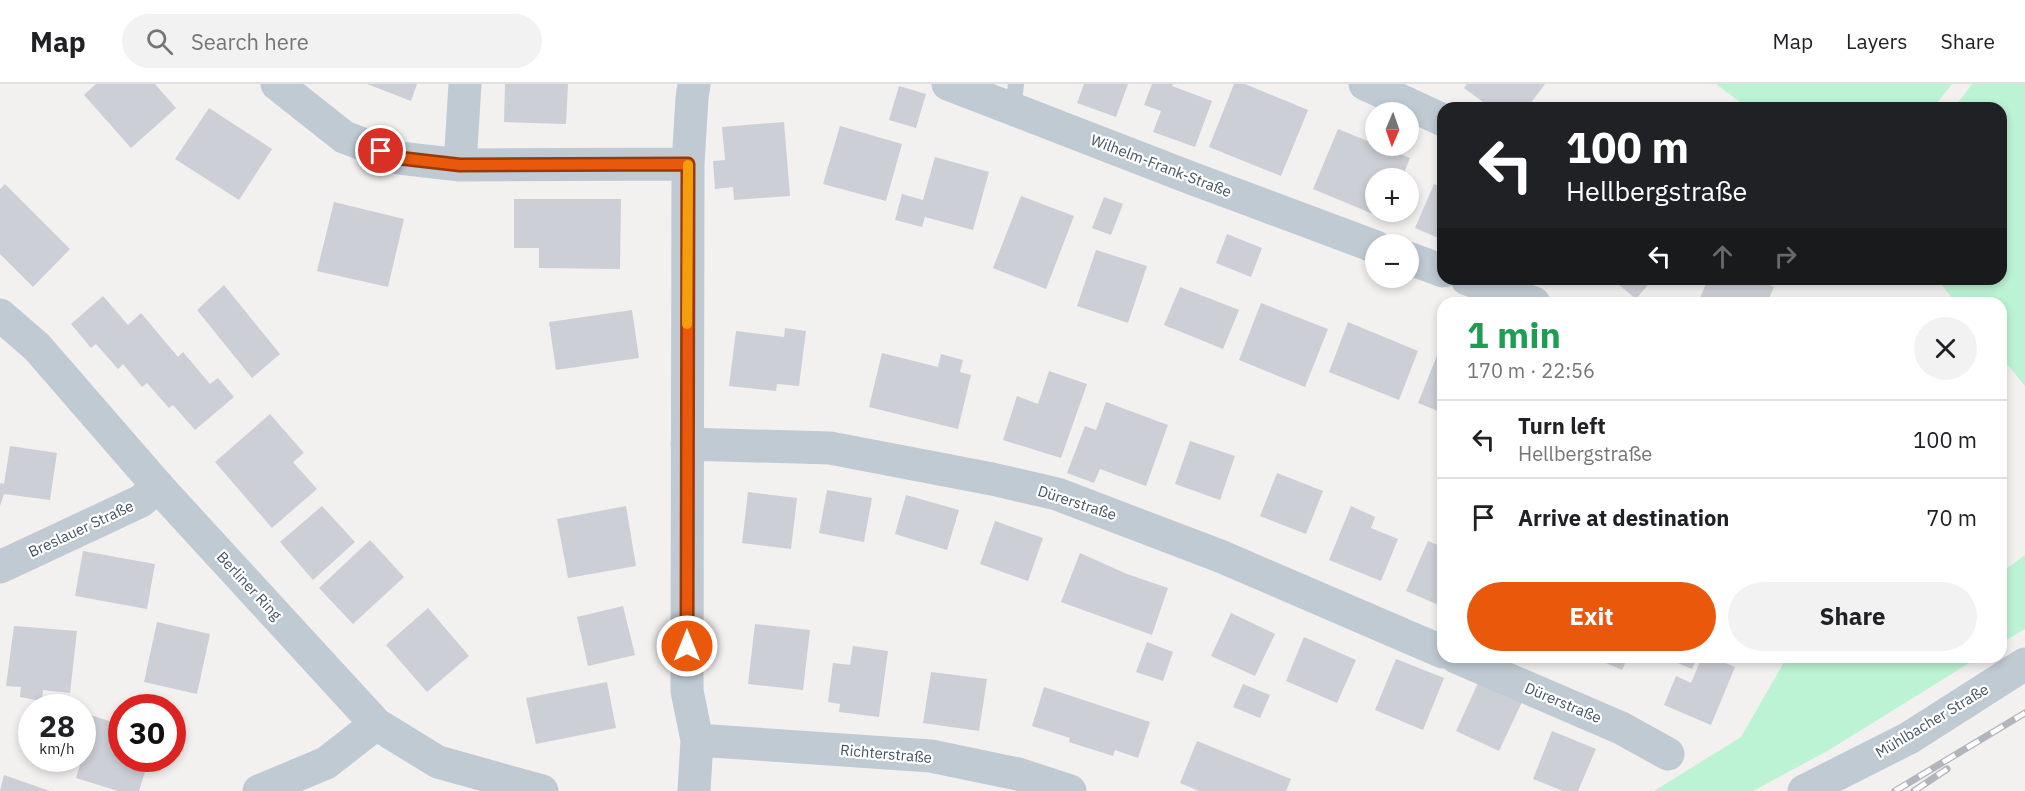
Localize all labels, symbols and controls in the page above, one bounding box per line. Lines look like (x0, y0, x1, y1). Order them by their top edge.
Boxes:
search box (122, 14, 542, 68)
text: Map (30, 23, 86, 60)
icon: search (143, 25, 176, 58)
text: Search here (191, 27, 309, 56)
text: Map (1773, 27, 1813, 55)
text: Layers (1846, 27, 1908, 55)
text: Share (1941, 27, 1995, 55)
north arrow (1365, 102, 1419, 156)
map controls (1365, 102, 1419, 288)
text: 100 m (1566, 120, 1689, 175)
pin (355, 125, 406, 176)
icon: left (1467, 126, 1545, 204)
street label: Wilhelm-Frank-Straße (1088, 130, 1234, 201)
icon: arrive (364, 134, 397, 167)
button: + (1365, 168, 1419, 222)
text: Hellbergstraße (1566, 173, 1747, 208)
button: − (1365, 234, 1419, 288)
icon: left (1643, 240, 1676, 273)
icon: ahead (1706, 240, 1739, 273)
icon: right (1769, 240, 1802, 273)
text: 1 min (1467, 311, 1561, 358)
button: close (1914, 317, 1977, 380)
text: 170 m · 22:56 (1467, 357, 1595, 384)
text: Turn left (1518, 411, 1606, 440)
icon: left (1467, 423, 1500, 456)
text: 100 m (1913, 425, 1977, 454)
text: Hellbergstraße (1518, 440, 1652, 467)
street label: Dürerstraße (1035, 481, 1119, 524)
street label: Breslauer Straße (25, 496, 136, 561)
icon: arrive (1467, 501, 1500, 534)
text: Arrive at destination (1518, 503, 1729, 532)
text: 70 m (1926, 503, 1977, 532)
street label: Berliner Ring (213, 547, 286, 624)
button: Exit (1467, 582, 1716, 651)
button: Share (1728, 582, 1977, 651)
position arrow (655, 614, 719, 678)
street label: Dürerstraße (1522, 678, 1604, 727)
street label: Mühlbacher Straße (1872, 679, 1992, 762)
speed limit sign: 30 (108, 694, 186, 772)
text: 28 (39, 706, 75, 745)
text: km/h (39, 739, 75, 758)
street label: Richterstraße (839, 740, 933, 767)

